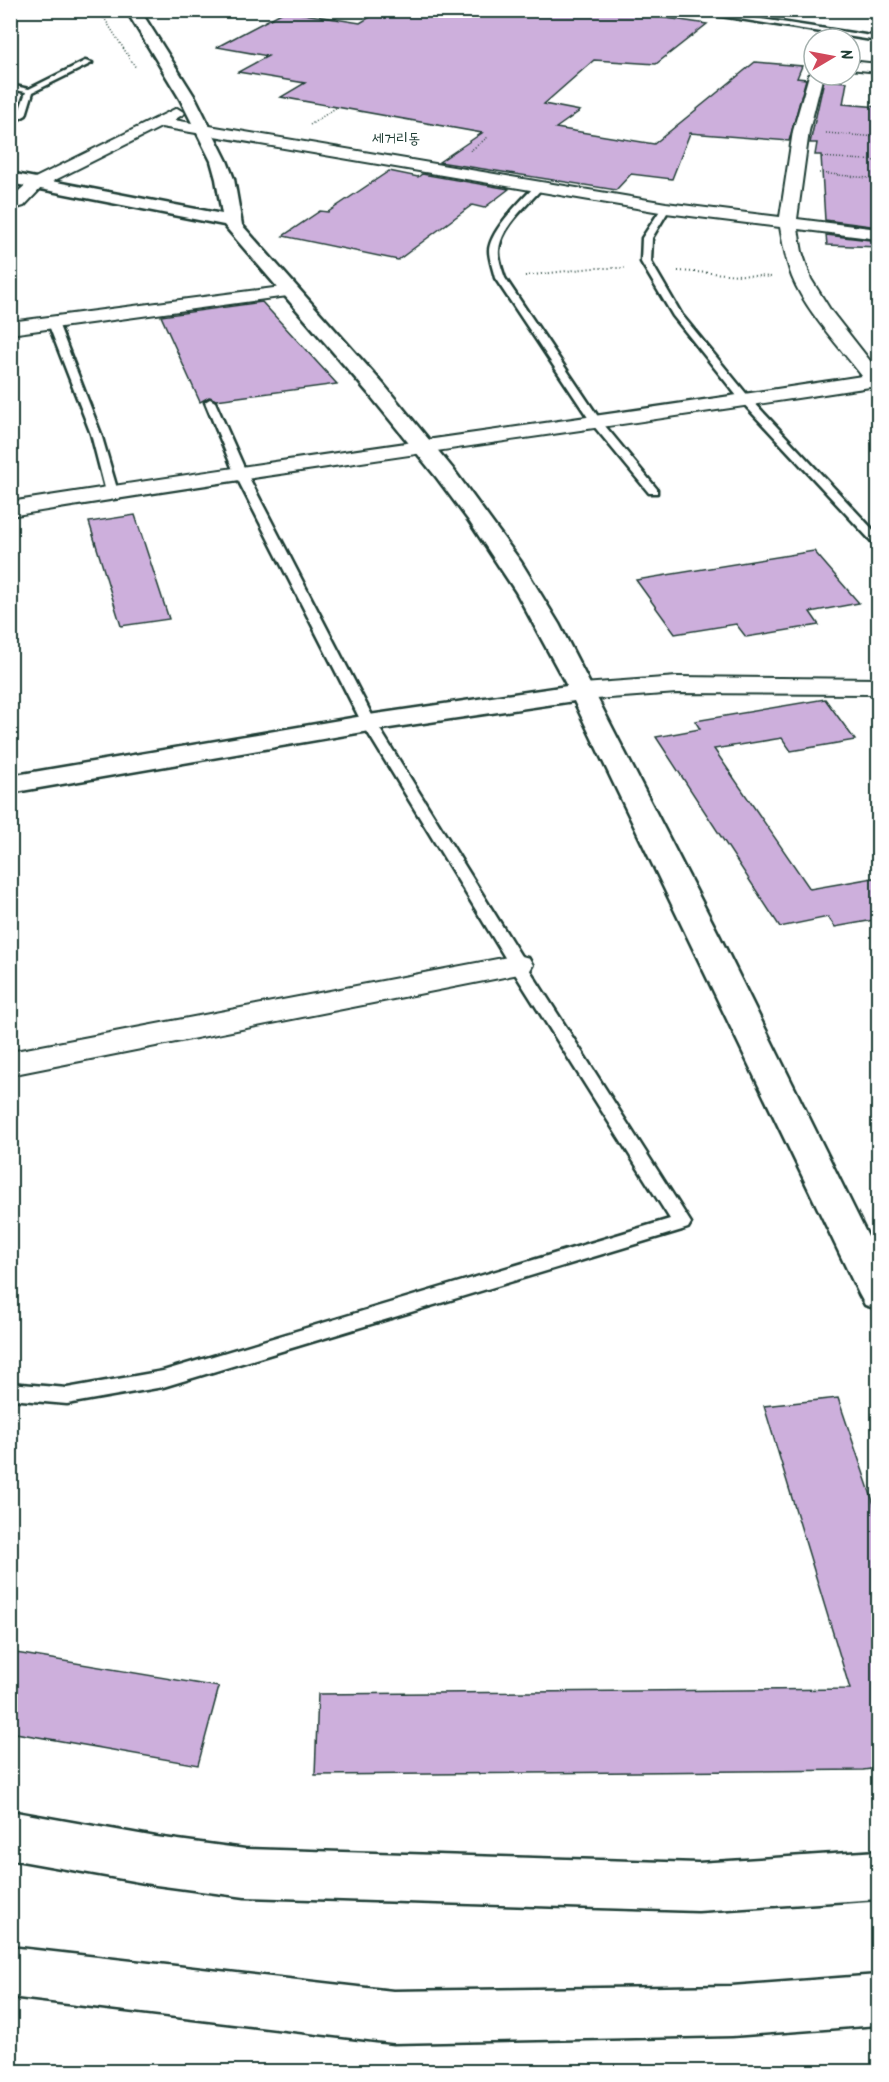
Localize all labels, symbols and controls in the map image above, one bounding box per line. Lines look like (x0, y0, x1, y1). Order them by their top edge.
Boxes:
north arrow (802, 27, 862, 87)
text: N (832, 48, 858, 62)
district label: 세거리동 (372, 127, 420, 151)

